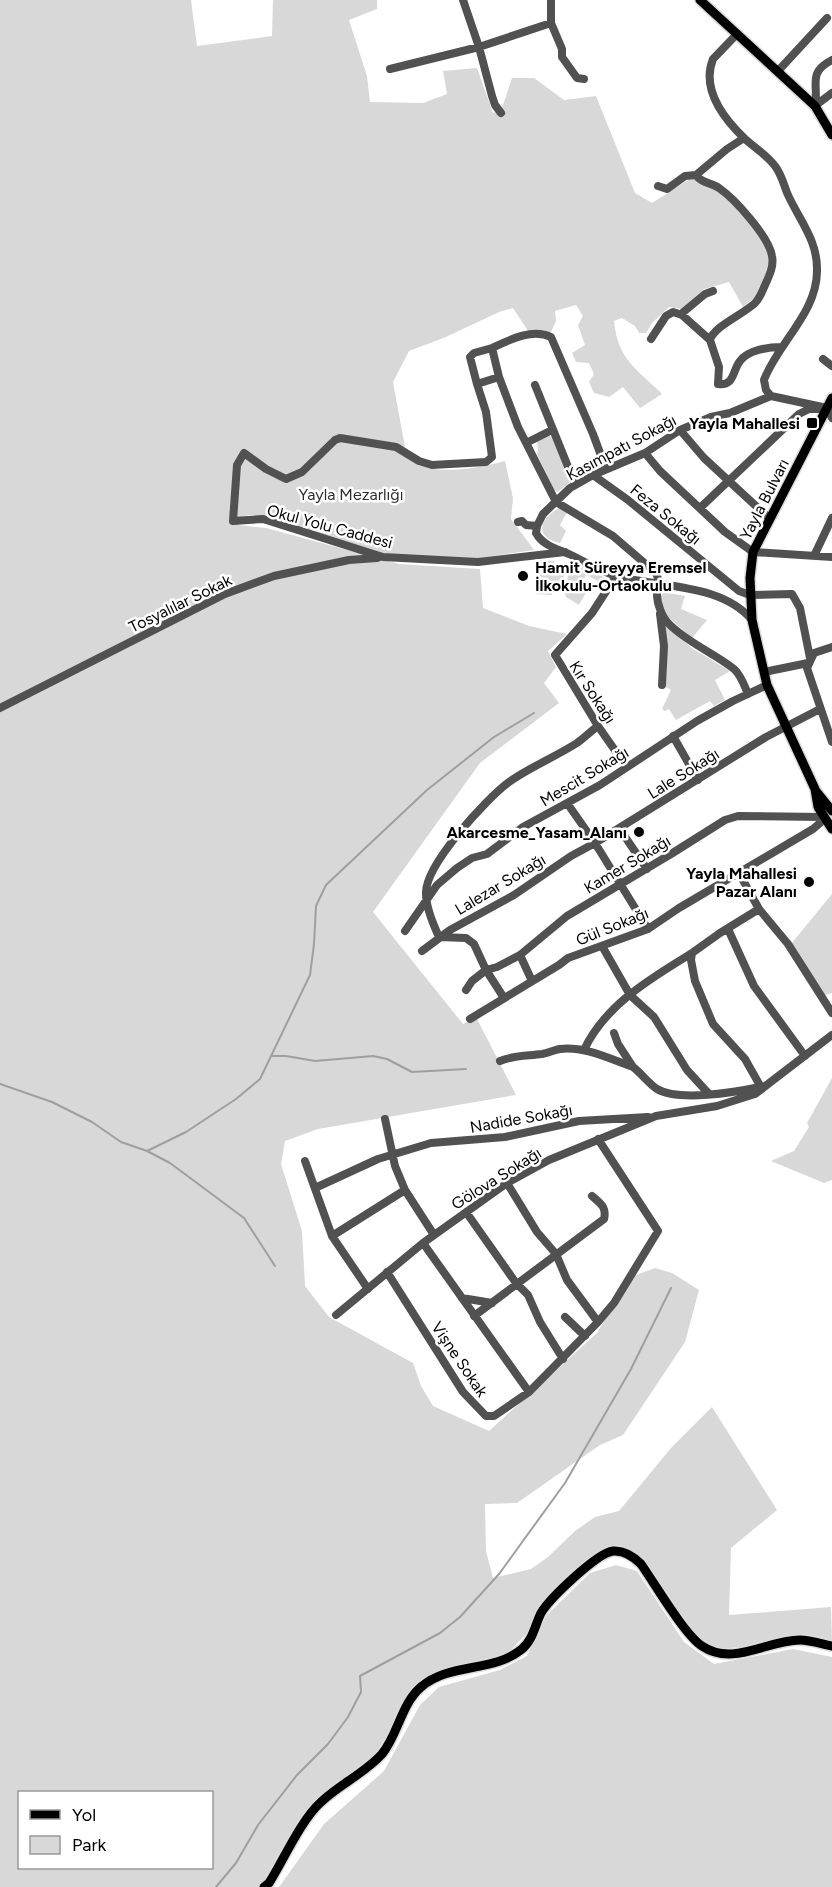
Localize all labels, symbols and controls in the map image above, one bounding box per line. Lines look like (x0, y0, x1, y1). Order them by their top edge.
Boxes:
street label: Kasımpatı Sokağı (563, 410, 679, 484)
place label: Yayla Mahallesi (689, 414, 800, 433)
marker: Yayla Mahallesi (805, 416, 819, 430)
street label: Yayla Bulvarı (736, 456, 793, 543)
street label: Feza Sokağı (627, 480, 705, 549)
park label: Yayla Mezarlığı (299, 485, 403, 504)
street label: Okul Yolu Caddesi (265, 501, 395, 552)
place label: Hamit Süreyya Eremsel İlkokulu-Ortaokulu (535, 558, 706, 595)
marker: Hamit Süreyya Eremsel İlkokulu-Ortaokulu (516, 569, 530, 583)
street label: Tosyalılar Sokak (126, 570, 235, 637)
street label: Kır Sokağı (565, 657, 620, 727)
street label: Mescit Sokağı (536, 743, 632, 810)
street label: Lale Sokağı (644, 744, 722, 803)
place label: Akarcesme_Yasam_Alanı (446, 823, 627, 842)
marker: Akarcesme_Yasam_Alanı (632, 825, 646, 839)
street label: Kamer Sokağı (581, 831, 674, 898)
street label: Lalezar Sokağı (452, 850, 549, 919)
place label: Yayla Mahallesi Pazar Alanı (686, 864, 797, 901)
marker: Yayla Mahallesi Pazar Alanı (802, 875, 816, 889)
street label: Gül Sokağı (573, 903, 651, 950)
street label: Nadide Sokağı (468, 1100, 574, 1137)
street label: Gölova Sokağı (448, 1143, 545, 1214)
street label: Vişne Sokak (428, 1318, 492, 1401)
legend (18, 1791, 213, 1869)
text: Yol (72, 1804, 96, 1826)
text: Park (72, 1834, 107, 1856)

